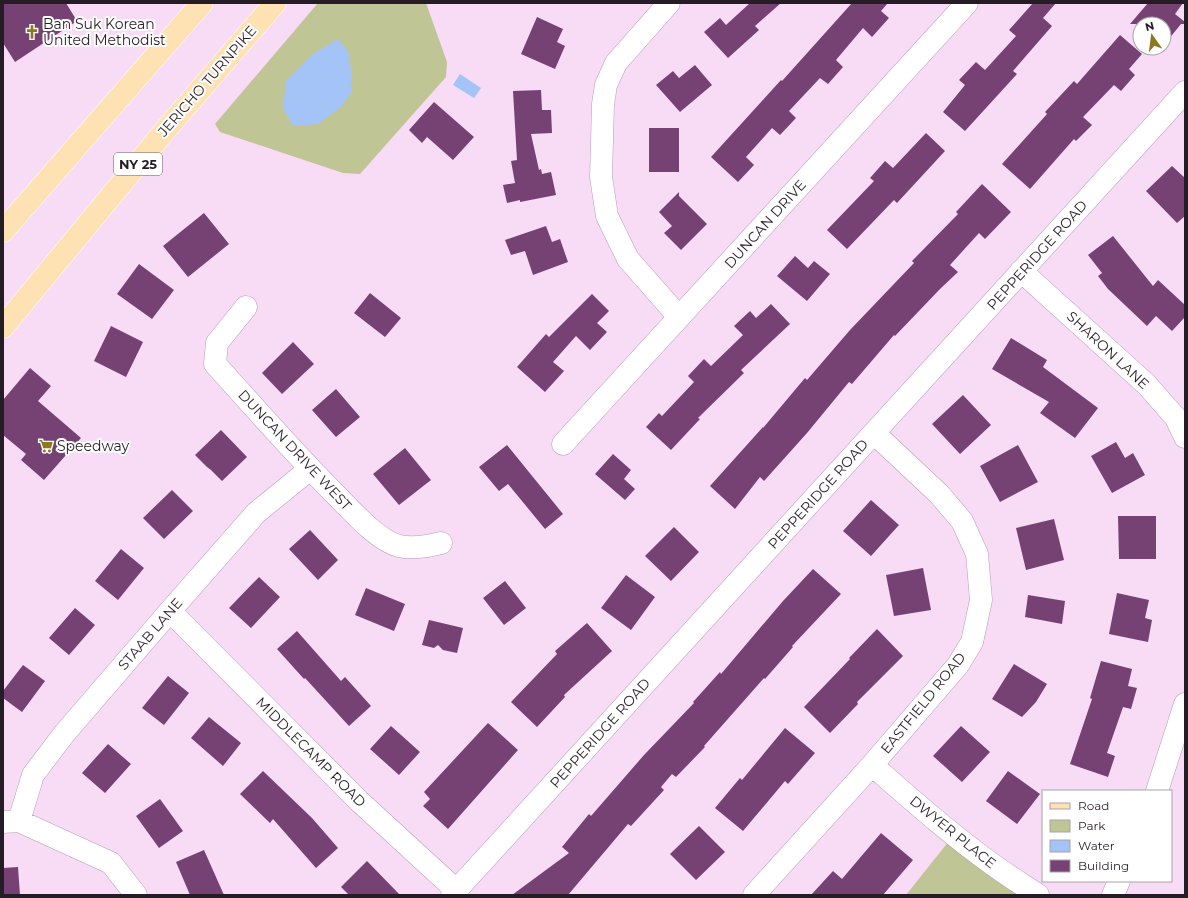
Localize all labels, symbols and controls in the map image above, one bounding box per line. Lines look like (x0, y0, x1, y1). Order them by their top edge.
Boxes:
place label: Ban Suk Korean United Methodist (43, 15, 166, 49)
north arrow (1132, 16, 1172, 56)
text: N (1144, 18, 1156, 34)
street label: JERICHO TURNPIKE (153, 22, 260, 141)
church icon: Ban Suk Korean United Methodist (24, 24, 40, 40)
road number: NY 25 (114, 153, 162, 175)
street label: DUNCAN DRIVE (720, 176, 810, 272)
street label: PEPPERIDGE ROAD (983, 196, 1091, 314)
street label: SHARON LANE (1063, 307, 1153, 393)
street label: DUNCAN DRIVE WEST (234, 386, 356, 514)
street label: PEPPERIDGE ROAD (764, 435, 872, 553)
place label: Speedway (57, 437, 130, 455)
supermarket icon: Speedway (38, 438, 54, 454)
street label: STAAB LANE (114, 594, 186, 674)
street label: EASTFIELD ROAD (877, 649, 969, 757)
street label: PEPPERIDGE ROAD (546, 674, 654, 792)
street label: MIDDLECAMP ROAD (252, 693, 370, 811)
legend (1042, 790, 1172, 882)
street label: DWYER PLACE (906, 792, 1000, 872)
text: Road (1078, 798, 1109, 813)
text: Park (1078, 818, 1106, 833)
text: Water (1078, 838, 1115, 853)
text: Building (1078, 858, 1129, 873)

